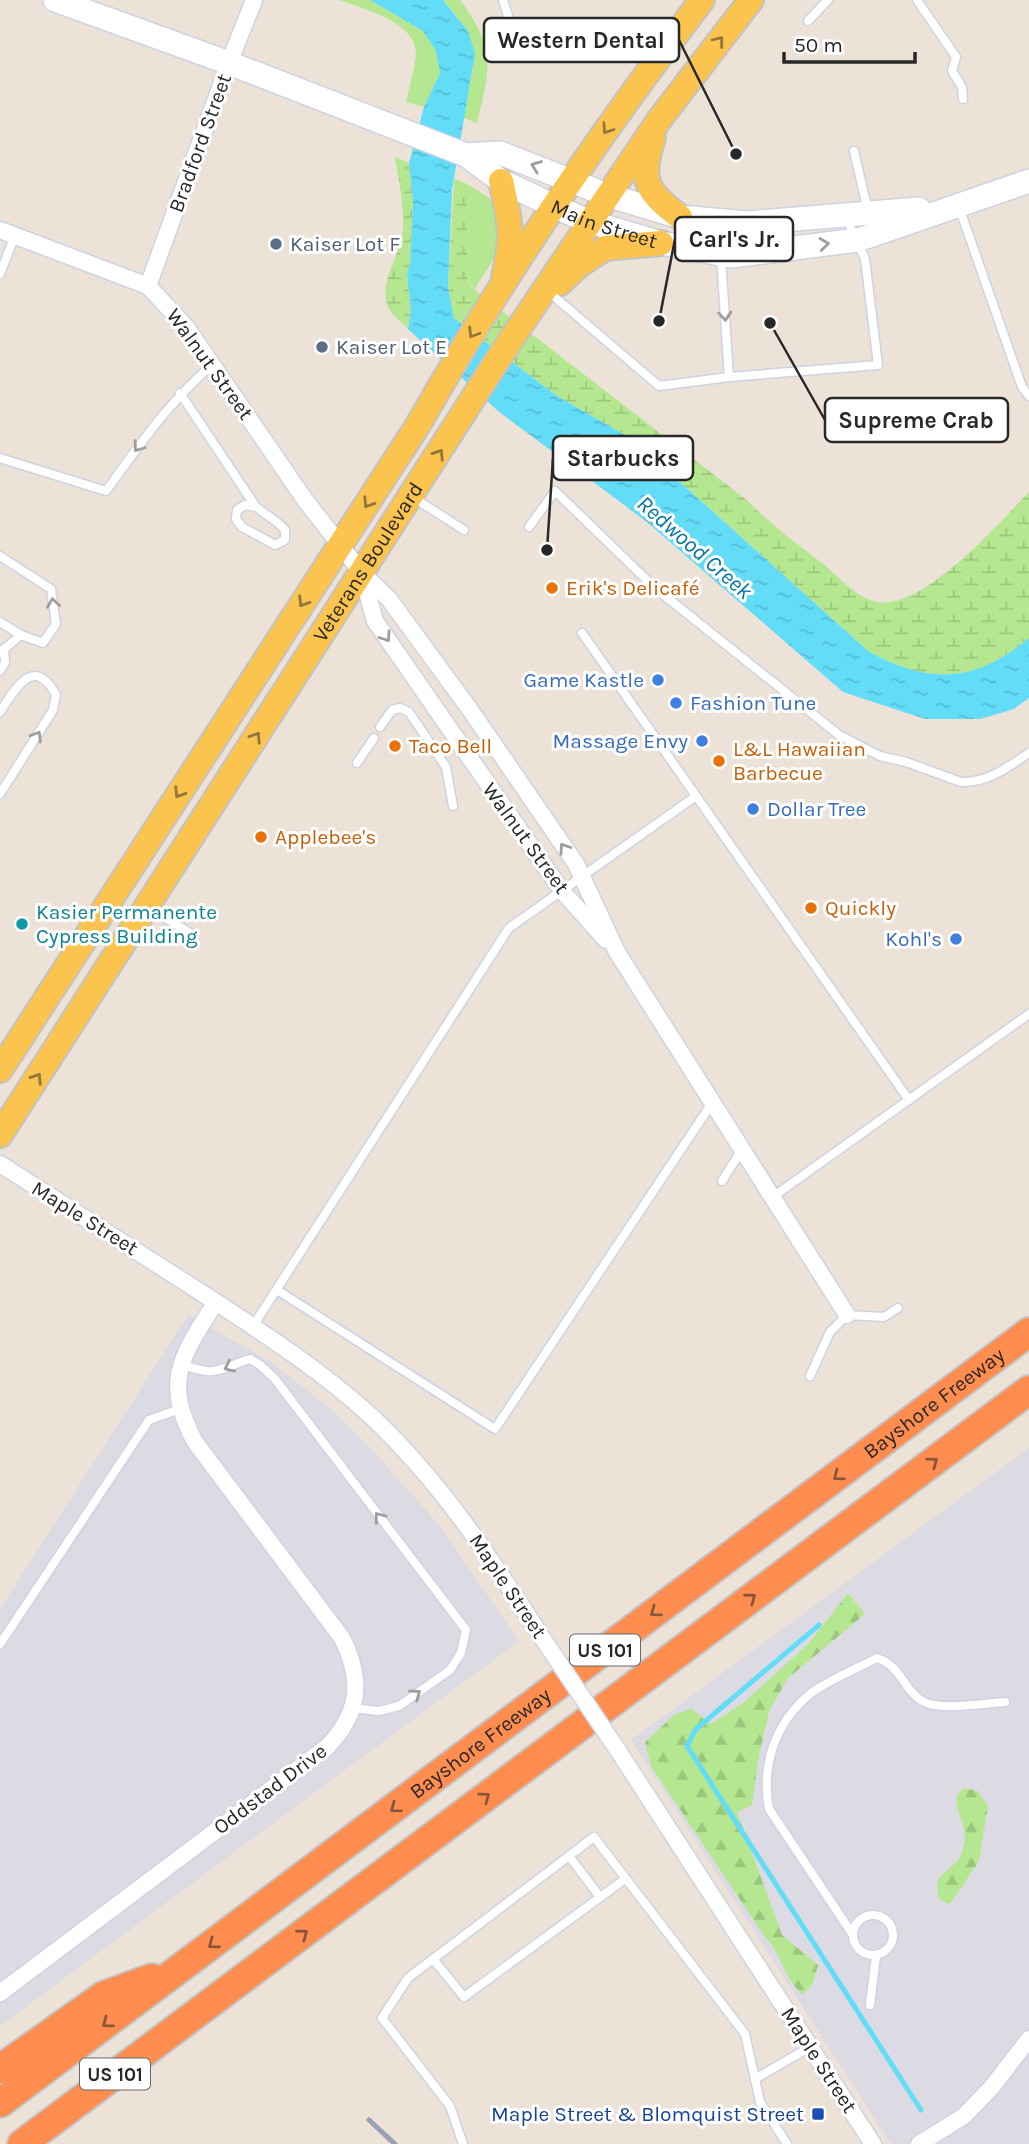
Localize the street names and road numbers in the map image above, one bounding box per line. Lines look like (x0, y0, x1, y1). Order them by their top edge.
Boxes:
street label: Bradford Street (164, 70, 236, 216)
street label: Main Street (547, 194, 660, 253)
street label: Walnut Street (162, 304, 258, 424)
street label: Veterans Boulevard (308, 478, 428, 646)
street label: Walnut Street (478, 778, 574, 898)
street label: Maple Street (27, 1176, 143, 1260)
street label: Bayshore Freeway (859, 1343, 1009, 1464)
street label: Maple Street (464, 1529, 552, 1643)
road number: US 101 (570, 1634, 640, 1666)
street label: Bayshore Freeway (405, 1683, 555, 1804)
street label: Oddstad Drive (209, 1739, 331, 1839)
street label: Maple Street (776, 2003, 862, 2117)
road number: US 101 (80, 2058, 150, 2090)

